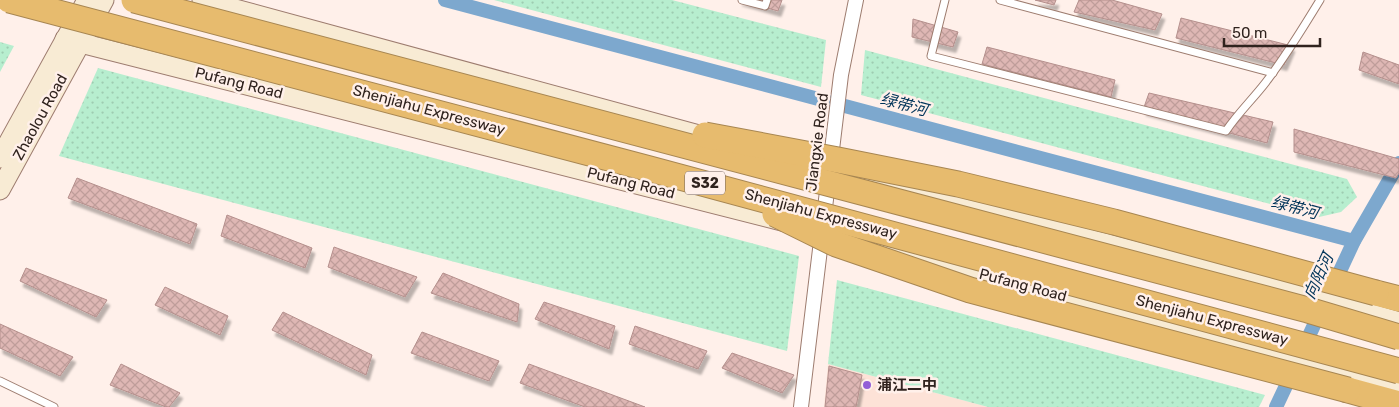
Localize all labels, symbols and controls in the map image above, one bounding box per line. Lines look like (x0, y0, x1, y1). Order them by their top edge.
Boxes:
scale bar (1224, 15, 1320, 47)
text: 50 m (1232, 24, 1267, 42)
street label: Pufang Road (193, 63, 285, 103)
street label: Zhaolou Road (9, 71, 71, 163)
street label: Shenjiahu Expressway (351, 81, 507, 139)
water label: 绿带河 (878, 89, 932, 121)
street label: Jiangxie Road (802, 92, 832, 192)
street label: Pufang Road (585, 163, 677, 203)
road number: S32 (685, 172, 725, 194)
street label: Shenjiahu Expressway (743, 185, 899, 243)
water label: 绿带河 (1269, 192, 1323, 224)
water label: 向阳河 (1300, 248, 1338, 302)
street label: Pufang Road (977, 265, 1069, 305)
street label: Shenjiahu Expressway (1134, 291, 1290, 349)
place label: 浦江二中 (877, 376, 937, 394)
marker: 浦江二中 (861, 379, 873, 391)

